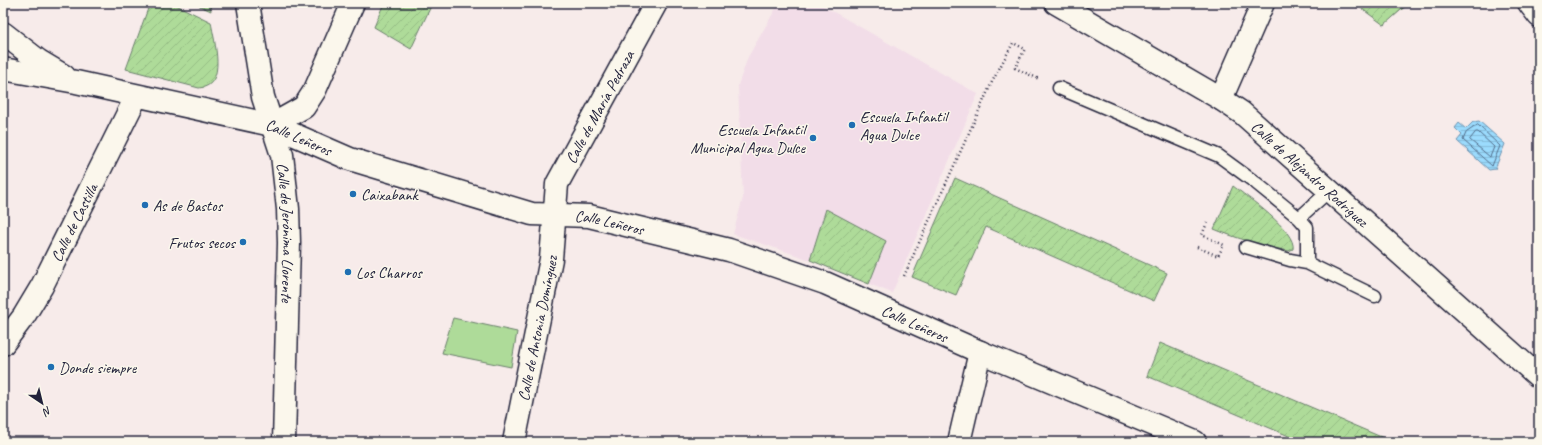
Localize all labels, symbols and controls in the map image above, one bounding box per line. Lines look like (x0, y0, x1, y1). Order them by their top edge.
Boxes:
street label: Calle de María Pedraza (561, 46, 640, 167)
place label: Escuela Infantil Agua Dulce (860, 107, 950, 145)
street label: Calle Leñeros (264, 115, 336, 161)
street label: Calle de Alejandro Rodríguez (1247, 117, 1373, 233)
place label: Escuela Infantil Municipal Agua Dulce (690, 120, 808, 158)
marker: Escuela Infantil Agua Dulce (847, 120, 857, 130)
marker: Escuela Infantil Municipal Agua Dulce (808, 133, 818, 143)
street label: Calle de Jerónima Llorente (272, 162, 298, 304)
street label: Calle de Castilla (47, 179, 103, 265)
place label: Caixabank (361, 185, 419, 205)
marker: Caixabank (348, 189, 358, 199)
place label: As de Bastos (153, 196, 224, 216)
marker: As de Bastos (140, 200, 150, 210)
street label: Calle Leñeros (574, 207, 647, 240)
place label: Frutos secos (169, 233, 237, 253)
marker: Frutos secos (238, 237, 248, 247)
street label: Calle de Antonia Domínguez (514, 254, 562, 403)
place label: Los Charros (356, 263, 423, 283)
marker: Los Charros (343, 267, 353, 277)
street label: Calle Leñeros (878, 300, 952, 348)
place label: Donde siempre (59, 358, 138, 378)
marker: Donde siempre (46, 362, 56, 372)
north arrow (22, 383, 62, 423)
text: N (39, 404, 55, 420)

